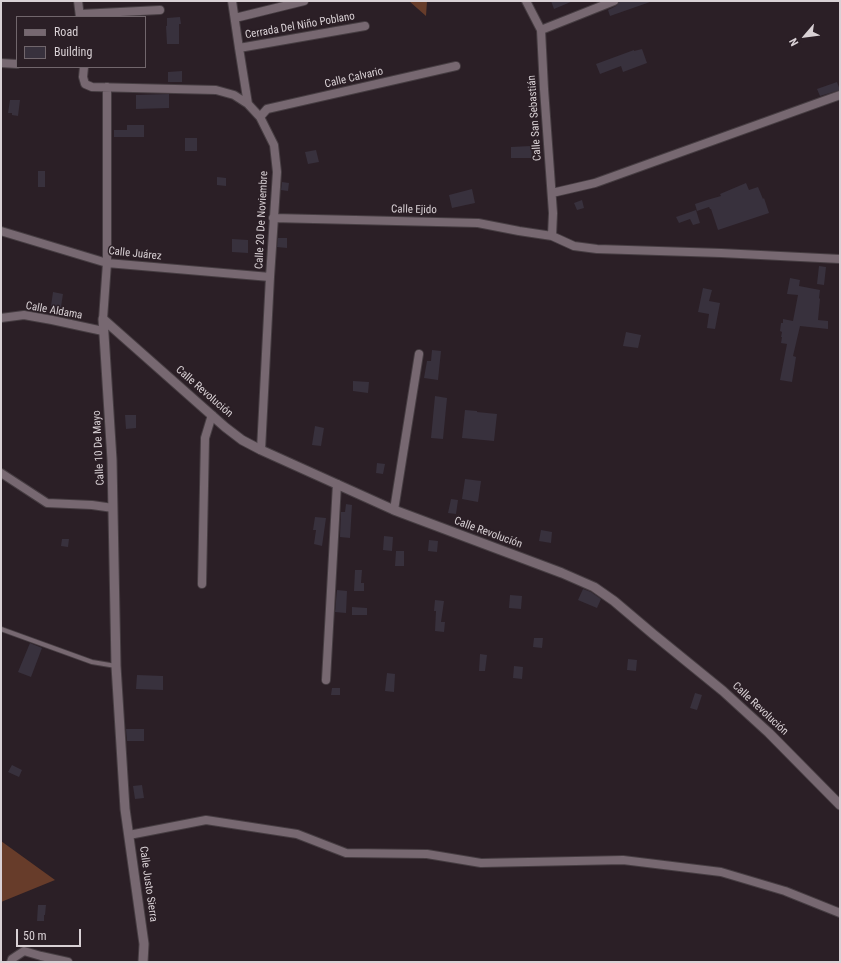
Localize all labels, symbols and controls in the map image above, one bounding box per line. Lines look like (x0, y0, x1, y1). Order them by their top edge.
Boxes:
street label: Cerrada Del Niño Poblano (244, 10, 356, 42)
legend (16, 16, 146, 68)
north arrow (785, 16, 825, 56)
text: Road (54, 25, 78, 39)
text: N (787, 36, 801, 48)
text: Building (54, 45, 92, 59)
street label: Calle Calvario (324, 65, 384, 91)
street label: Calle San Sebastián (525, 75, 545, 161)
street label: Calle 20 De Noviembre (253, 171, 271, 269)
street label: Calle Ejido (391, 203, 437, 217)
street label: Calle Juárez (108, 245, 162, 263)
street label: Calle Aldama (25, 300, 83, 322)
street label: Calle Revolución (173, 364, 235, 420)
street label: Calle 10 De Mayo (90, 410, 108, 486)
street label: Calle Revolución (452, 515, 524, 551)
street label: Calle Revolución (729, 680, 791, 738)
street label: Calle Justo Sierra (136, 845, 160, 923)
scale bar (18, 921, 83, 947)
text: 50 m (23, 929, 47, 943)

